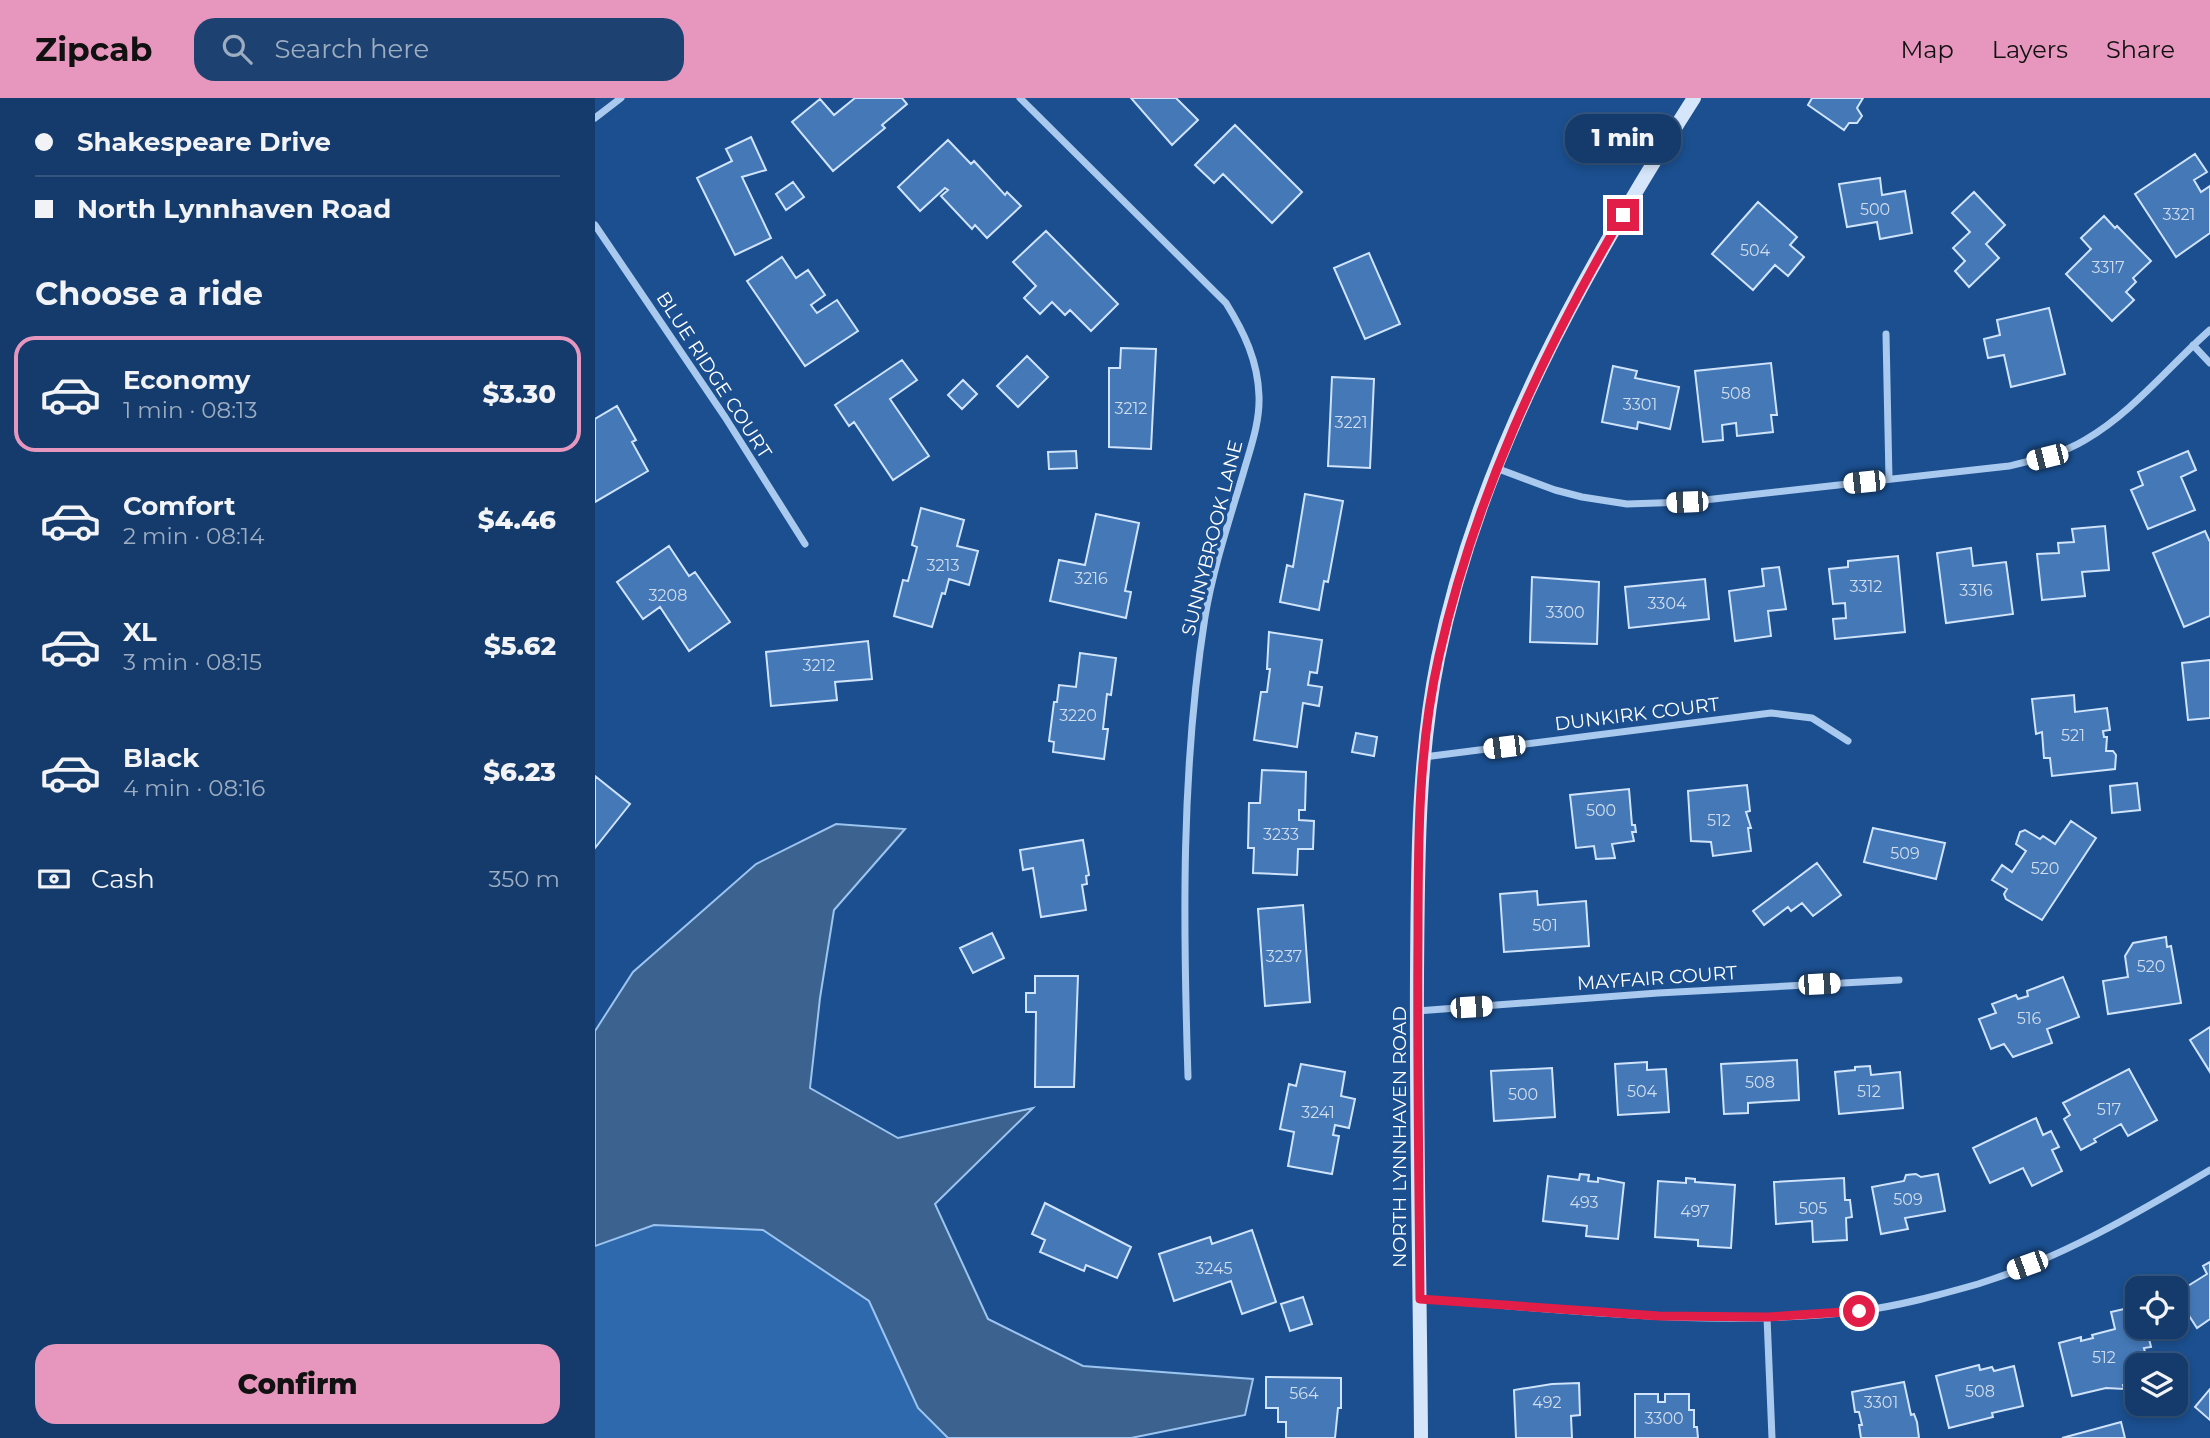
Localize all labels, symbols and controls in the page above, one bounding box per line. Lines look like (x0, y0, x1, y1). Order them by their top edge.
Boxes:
search box (194, 18, 684, 81)
text: Zipcab (35, 29, 152, 69)
icon: search (218, 30, 256, 68)
text: Search here (274, 33, 429, 65)
text: Map (1900, 35, 1954, 64)
text: Layers (1992, 35, 2068, 64)
text: Share (2106, 35, 2175, 64)
callout: 1 min (1565, 114, 1681, 162)
text: 1 min (1591, 124, 1655, 152)
text: Shakespeare Drive (77, 126, 331, 158)
text: North Lynnhaven Road (77, 193, 391, 225)
route end (1607, 199, 1639, 231)
house number: 500 (1860, 200, 1890, 219)
house number: 3321 (2163, 205, 2195, 224)
house number: 504 (1740, 241, 1771, 260)
house number: 3317 (2091, 258, 2125, 277)
text: Choose a ride (35, 274, 263, 313)
street label: BLUE RIDGE COURT (652, 287, 776, 463)
icon: car (39, 363, 102, 426)
text: Economy (123, 364, 250, 396)
text: $3.30 (482, 378, 556, 410)
house number: 508 (1721, 384, 1751, 403)
house number: 3301 (1623, 395, 1657, 414)
text: 1 min · 08:13 (123, 396, 257, 424)
house number: 3212 (1115, 399, 1147, 418)
house number: 3221 (1335, 413, 1367, 432)
street label: SUNNYBROOK LANE (1177, 438, 1247, 638)
car (2025, 442, 2070, 472)
car (1843, 469, 1886, 495)
icon: car (39, 489, 102, 552)
text: Comfort (123, 490, 235, 522)
car (1666, 491, 1709, 513)
text: $4.46 (478, 504, 556, 536)
text: 2 min · 08:14 (123, 522, 264, 550)
house number: 3213 (927, 556, 959, 575)
house number: 3216 (1074, 569, 1108, 588)
house number: 3312 (1850, 577, 1882, 596)
house number: 3316 (1959, 581, 1993, 600)
house number: 3208 (649, 586, 687, 605)
house number: 3304 (1647, 594, 1687, 613)
house number: 3300 (1545, 603, 1585, 622)
icon: car (39, 615, 102, 678)
text: XL (123, 616, 157, 648)
text: $5.62 (484, 630, 556, 662)
text: 3 min · 08:15 (123, 648, 262, 676)
house number: 3212 (803, 656, 835, 675)
street label: DUNKIRK COURT (1553, 692, 1721, 736)
house number: 3220 (1059, 706, 1097, 725)
house number: 521 (2061, 726, 2085, 745)
car (1482, 734, 1527, 760)
icon: car (39, 741, 102, 804)
text: Black (123, 742, 199, 774)
text: $6.23 (483, 756, 556, 788)
text: 4 min · 08:16 (123, 774, 265, 802)
house number: 500 (1586, 801, 1616, 820)
house number: 512 (1707, 811, 1731, 830)
house number: 3233 (1263, 825, 1299, 844)
house number: 509 (1890, 844, 1920, 863)
house number: 520 (2031, 859, 2059, 878)
icon: cash (35, 860, 73, 898)
text: Cash (91, 863, 155, 895)
text: 350 m (489, 865, 560, 893)
house number: 501 (1532, 916, 1558, 935)
house number: 3237 (1266, 947, 1302, 966)
house number: 520 (2137, 957, 2165, 976)
street label: MAYFAIR COURT (1576, 961, 1738, 995)
car (1798, 972, 1841, 996)
car (1450, 995, 1493, 1019)
street label: NORTH LYNNHAVEN ROAD (1388, 1006, 1411, 1268)
house number: 516 (2017, 1009, 2042, 1028)
house number: 508 (1745, 1073, 1775, 1092)
house number: 504 (1627, 1082, 1658, 1101)
house number: 512 (1857, 1082, 1881, 1101)
house number: 500 (1508, 1085, 1538, 1104)
house number: 517 (2097, 1100, 2121, 1119)
house number: 3241 (1301, 1103, 1335, 1122)
house number: 509 (1893, 1190, 1923, 1209)
house number: 493 (1569, 1193, 1599, 1212)
house number: 505 (1799, 1199, 1827, 1218)
house number: 497 (1680, 1202, 1710, 1221)
car (2004, 1248, 2051, 1282)
house number: 3245 (1195, 1259, 1233, 1278)
map controls (2125, 1276, 2188, 1416)
button: locate (2125, 1276, 2188, 1339)
route start (1843, 1295, 1875, 1327)
button: Confirm (35, 1344, 560, 1424)
house number: 512 (2092, 1348, 2116, 1367)
button: layers (2125, 1353, 2188, 1416)
house number: 508 (1965, 1382, 1995, 1401)
house number: 564 (1289, 1384, 1319, 1403)
house number: 492 (1532, 1393, 1562, 1412)
house number: 3301 (1864, 1393, 1898, 1412)
house number: 3300 (1644, 1409, 1684, 1428)

